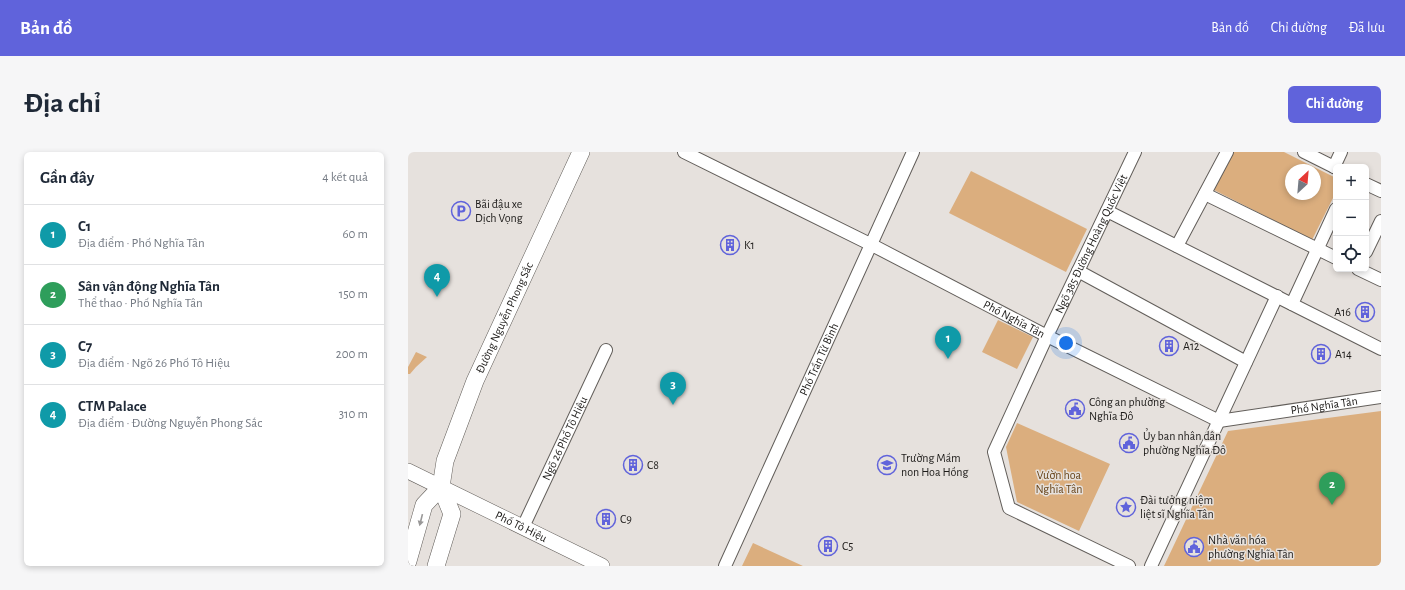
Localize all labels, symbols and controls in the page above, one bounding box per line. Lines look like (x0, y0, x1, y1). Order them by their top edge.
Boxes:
text: Bản đồ (20, 19, 72, 38)
text: Bản đồ (1211, 21, 1249, 35)
text: Chỉ đường (1271, 21, 1327, 35)
text: Đã lưu (1349, 21, 1385, 35)
button: Chỉ đường (1288, 86, 1381, 123)
text: Địa chỉ (24, 90, 101, 118)
north arrow (1285, 164, 1321, 200)
map controls (1333, 164, 1369, 272)
button: + (1333, 164, 1369, 200)
text: Gần đây (40, 169, 94, 186)
text: 4 kết quả (322, 171, 368, 184)
street label: Ngõ 385 Đường Hoàng Quốc Việt (1053, 172, 1129, 315)
place label: Bãi đậu xe Dịch Vọng (475, 198, 523, 224)
parking icon: Bãi đậu xe Dịch Vọng (450, 200, 472, 222)
button: − (1333, 200, 1369, 236)
text: C1 (78, 219, 91, 234)
text: 1 (51, 228, 55, 241)
text: 60 m (342, 228, 368, 241)
building icon: K1 (719, 234, 741, 256)
button: locate (1333, 236, 1369, 272)
text: Địa điểm · Phố Nghĩa Tân (78, 237, 205, 250)
place label: K1 (744, 239, 755, 251)
street label: Đường Nguyễn Phong Sắc (473, 260, 535, 375)
pin: 4 (424, 264, 450, 297)
text: Sân vận động Nghĩa Tân (78, 279, 220, 294)
text: 2 (50, 288, 56, 301)
text: 150 m (339, 288, 368, 301)
text: Thể thao · Phố Nghĩa Tân (78, 297, 203, 310)
street label: Phố Nghĩa Tân (981, 298, 1047, 340)
building icon: A16 (1354, 301, 1376, 323)
place label: A16 (1334, 306, 1351, 318)
street label: Phố Trần Tử Bình (797, 321, 840, 397)
pin: 1 (935, 326, 961, 359)
your location (1056, 333, 1076, 353)
building icon: A12 (1158, 335, 1180, 357)
text: C7 (78, 339, 92, 354)
place label: A12 (1183, 340, 1200, 352)
building icon: A14 (1310, 343, 1332, 365)
text: 3 (50, 348, 56, 361)
text: 200 m (336, 348, 368, 361)
place label: A14 (1335, 348, 1352, 360)
text: Địa điểm · Ngõ 26 Phố Tô Hiệu (78, 357, 230, 370)
pin: 3 (660, 372, 686, 405)
street label: Ngõ 26 Phố Tô Hiệu (540, 395, 589, 482)
street label: Phố Nghĩa Tân (1290, 395, 1358, 416)
place label: Công an phường Nghĩa Đô (1089, 396, 1165, 422)
public building icon: Công an phường Nghĩa Đô (1064, 398, 1086, 420)
text: CTM Palace (78, 399, 147, 414)
text: 4 (50, 408, 56, 421)
text: 310 m (339, 408, 368, 421)
text: Địa điểm · Đường Nguyễn Phong Sắc (78, 417, 262, 430)
place label: Ủy ban nhân dân phường Nghĩa Đô (1143, 428, 1226, 456)
public building icon: Ủy ban nhân dân phường Nghĩa Đô (1118, 432, 1140, 454)
place label: Trường Mầm non Hoa Hồng (901, 452, 968, 478)
building icon: C8 (622, 454, 644, 476)
school or university icon: Trường Mầm non Hoa Hồng (876, 454, 898, 476)
place label: C8 (647, 459, 659, 471)
park label: Vườn hoa Nghĩa Tân (1035, 469, 1083, 495)
pin: 2 (1319, 472, 1345, 505)
place label: Đài tưởng niệm liệt sĩ Nghĩa Tân (1140, 494, 1214, 520)
place icon: Đài tưởng niệm liệt sĩ Nghĩa Tân (1115, 496, 1137, 518)
building icon: C9 (595, 508, 617, 530)
street label: Phố Tô Hiệu (493, 509, 549, 544)
one-way arrow (417, 513, 423, 526)
place label: C9 (620, 513, 632, 525)
place label: Nhà văn hóa phường Nghĩa Tân (1208, 534, 1294, 560)
building icon: C5 (817, 535, 839, 557)
public building icon: Nhà văn hóa phường Nghĩa Tân (1183, 536, 1205, 558)
place label: C5 (842, 540, 853, 552)

